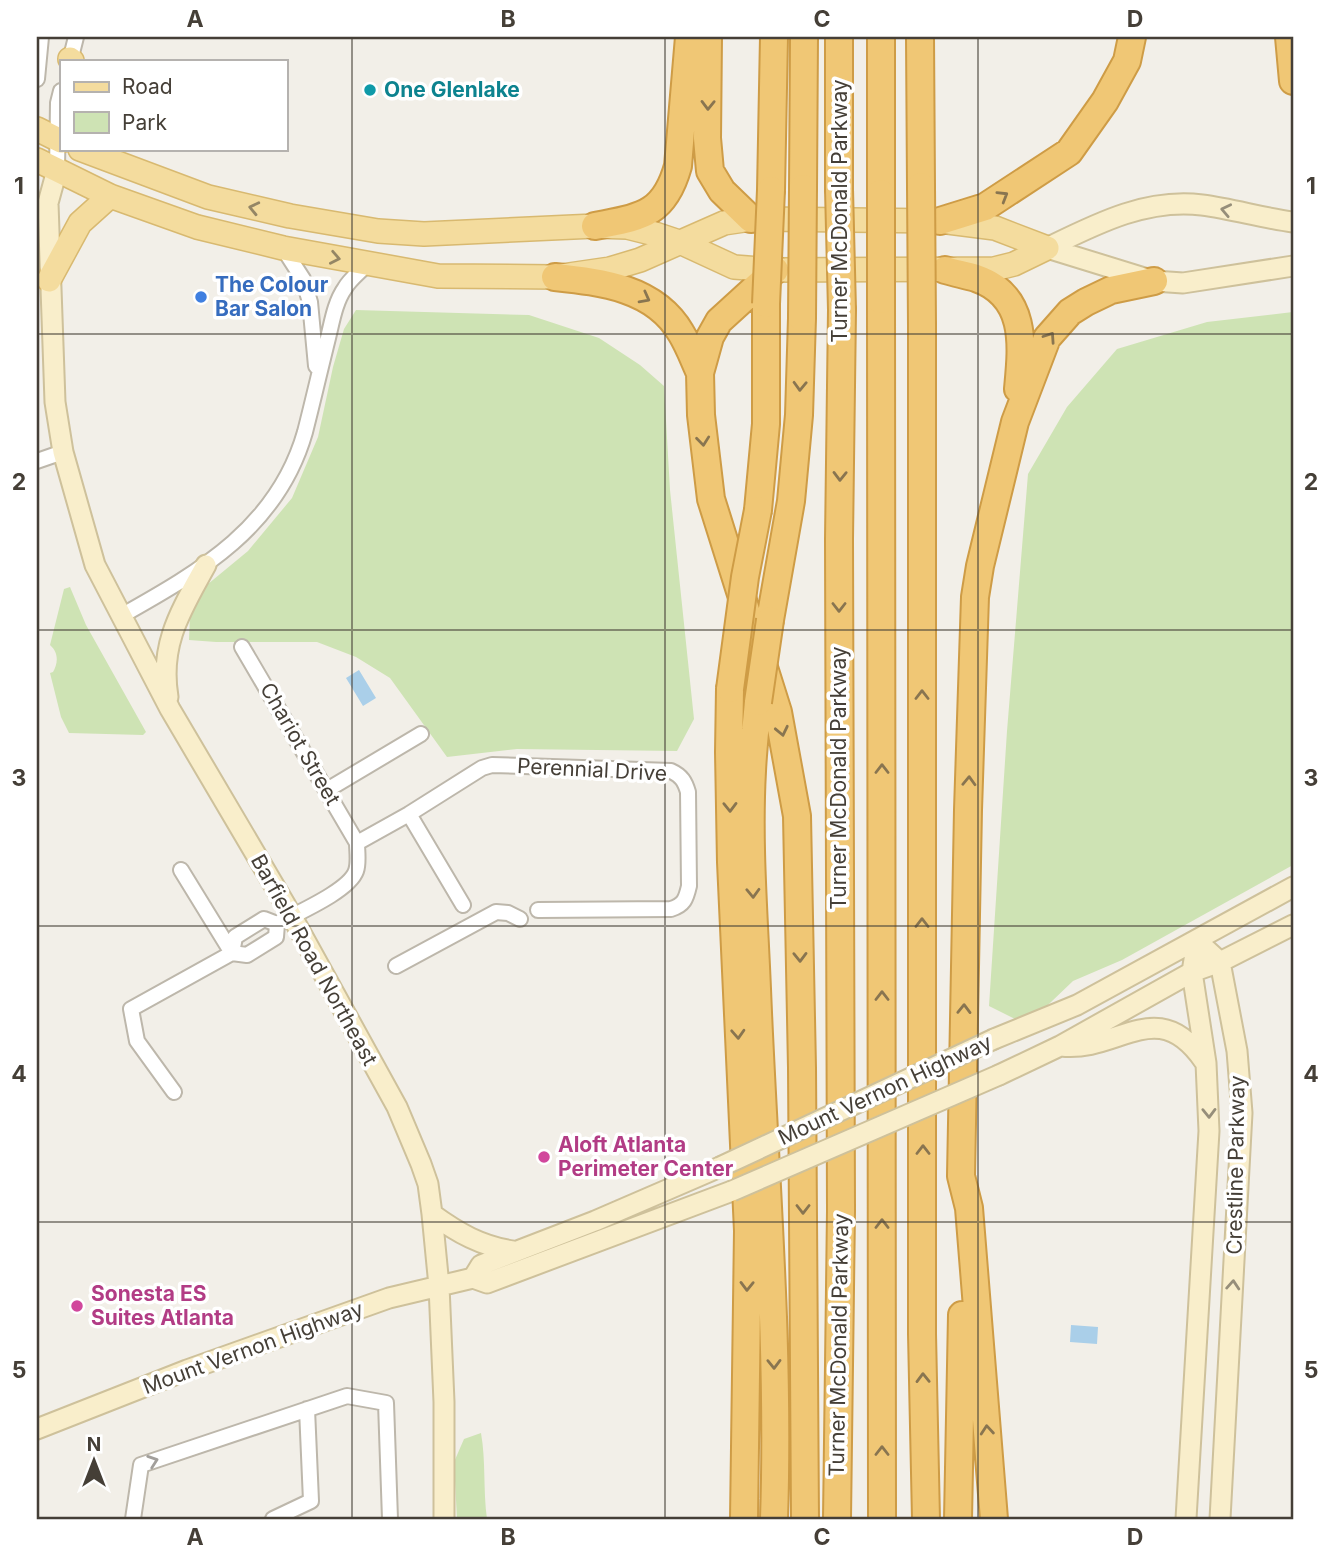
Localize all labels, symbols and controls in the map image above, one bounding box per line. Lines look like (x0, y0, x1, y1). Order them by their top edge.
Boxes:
text: A (186, 5, 204, 33)
text: B (500, 5, 516, 33)
text: C (813, 5, 831, 33)
text: D (1127, 5, 1143, 33)
legend (60, 60, 287, 150)
text: Road (122, 74, 173, 99)
place label: One Glenlake (384, 77, 520, 102)
street label: Turner McDonald Parkway (827, 79, 852, 343)
marker: One Glenlake (362, 82, 378, 98)
one-way arrow (700, 100, 715, 111)
text: Park (122, 110, 167, 135)
text: 1 (14, 172, 24, 200)
text: 1 (1306, 172, 1316, 200)
one-way arrow (996, 191, 1009, 204)
one-way arrow (248, 202, 260, 217)
one-way arrow (1220, 203, 1232, 218)
one-way arrow (329, 250, 341, 265)
place label: The Colour Bar Salon (215, 272, 329, 321)
marker: The Colour Bar Salon (193, 289, 209, 305)
one-way arrow (638, 290, 650, 304)
one-way arrow (1042, 332, 1055, 345)
one-way arrow (792, 381, 807, 392)
one-way arrow (695, 436, 710, 447)
text: 2 (12, 468, 26, 496)
text: 2 (1304, 468, 1318, 496)
one-way arrow (832, 471, 847, 482)
one-way arrow (831, 603, 847, 613)
street label: Turner McDonald Parkway (826, 646, 851, 910)
street label: Chariot Street (255, 678, 346, 810)
one-way arrow (914, 689, 930, 700)
one-way arrow (773, 725, 788, 737)
street label: Perennial Drive (516, 753, 668, 786)
one-way arrow (874, 763, 890, 773)
text: 3 (12, 764, 26, 792)
text: 3 (1304, 764, 1318, 792)
one-way arrow (962, 775, 977, 786)
one-way arrow (722, 802, 738, 812)
street label: Barfield Road Northeast (246, 850, 383, 1070)
one-way arrow (746, 887, 761, 898)
one-way arrow (914, 917, 930, 927)
one-way arrow (792, 952, 808, 963)
one-way arrow (874, 990, 890, 1001)
one-way arrow (957, 1003, 972, 1014)
one-way arrow (730, 1029, 745, 1040)
street label: Mount Vernon Highway (774, 1029, 996, 1150)
text: 4 (11, 1060, 27, 1088)
text: 4 (1303, 1060, 1319, 1088)
street label: Crestline Parkway (1221, 1075, 1250, 1255)
one-way arrow (1201, 1108, 1216, 1119)
place label: Aloft Atlanta Perimeter Center (558, 1132, 734, 1181)
one-way arrow (915, 1144, 931, 1155)
marker: Aloft Atlanta Perimeter Center (536, 1149, 552, 1165)
one-way arrow (795, 1204, 811, 1215)
street label: Turner McDonald Parkway (824, 1213, 853, 1477)
one-way arrow (874, 1218, 890, 1228)
one-way arrow (740, 1280, 755, 1291)
one-way arrow (1225, 1280, 1240, 1291)
place label: Sonesta ES Suites Atlanta (91, 1281, 234, 1330)
street label: Mount Vernon Highway (139, 1296, 367, 1399)
marker: Sonesta ES Suites Atlanta (69, 1298, 85, 1314)
text: 5 (12, 1356, 26, 1384)
text: 5 (1304, 1356, 1318, 1384)
one-way arrow (766, 1360, 782, 1370)
one-way arrow (915, 1372, 931, 1382)
one-way arrow (980, 1425, 995, 1436)
north arrow (60, 1426, 130, 1496)
text: N (87, 1433, 101, 1456)
one-way arrow (874, 1445, 890, 1456)
one-way arrow (147, 1454, 159, 1469)
text: A (186, 1523, 204, 1551)
text: B (500, 1523, 516, 1551)
text: C (813, 1523, 831, 1551)
text: D (1127, 1523, 1143, 1551)

